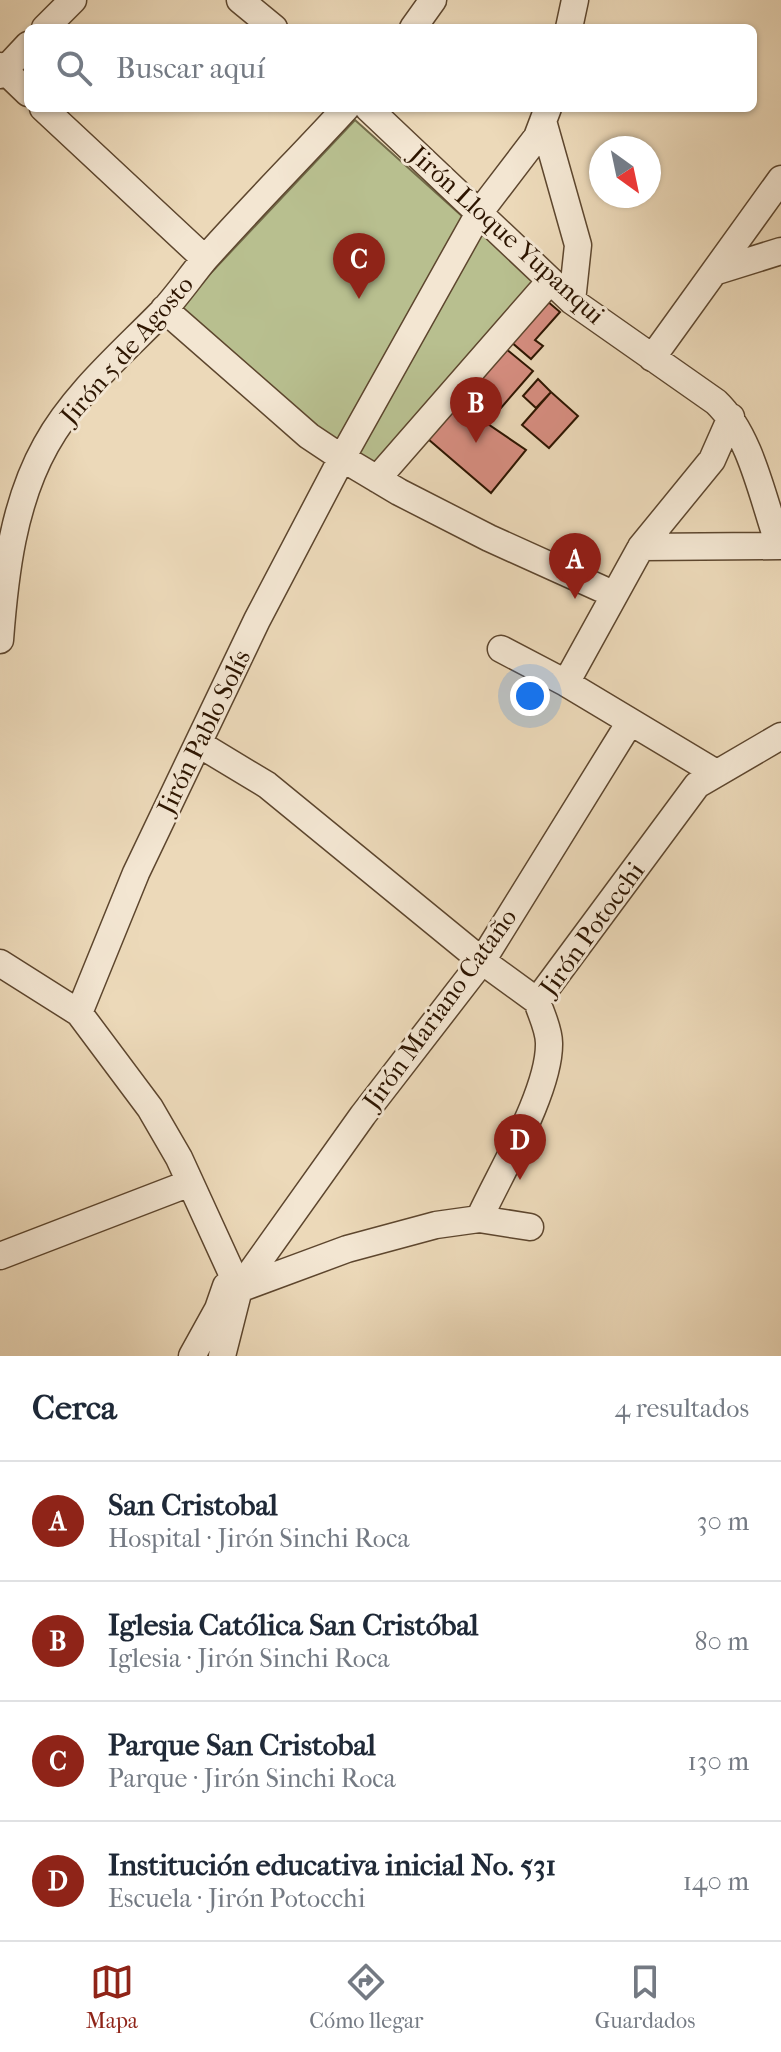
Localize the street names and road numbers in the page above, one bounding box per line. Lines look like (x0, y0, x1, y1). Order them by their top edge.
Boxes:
street label: Jirón Lloque Yupanqui (402, 138, 611, 331)
street label: Jirón 5 de Agosto (53, 269, 200, 432)
street label: Jirón Pablo Solís (150, 645, 257, 821)
street label: Jirón Potocchi (532, 856, 651, 1003)
street label: Jirón Mariano Cataño (355, 902, 523, 1117)

